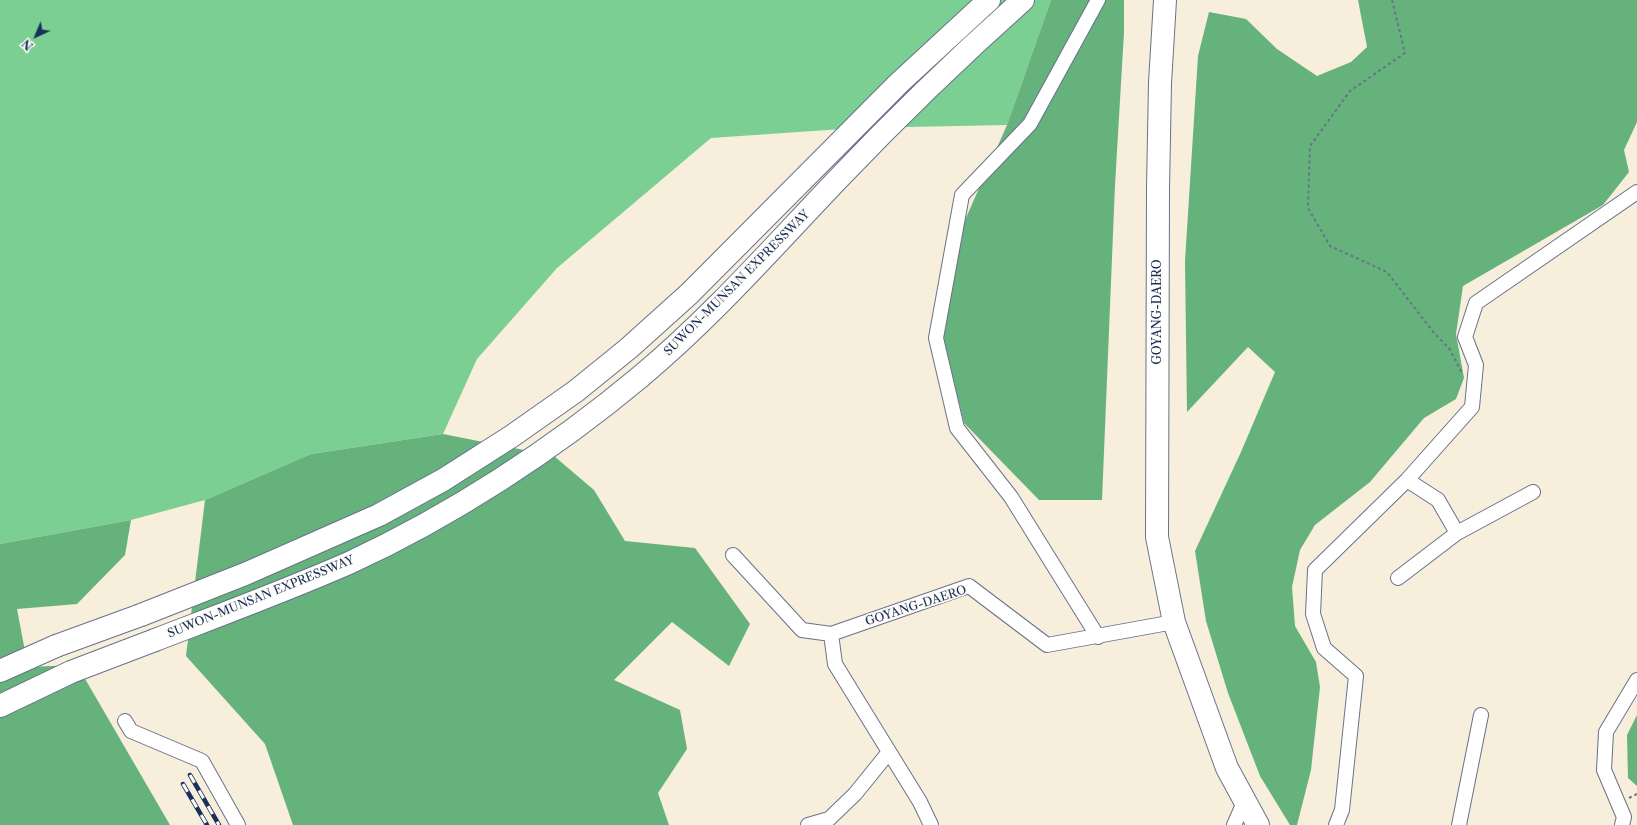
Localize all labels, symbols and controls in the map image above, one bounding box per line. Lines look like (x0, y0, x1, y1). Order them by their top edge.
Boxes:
north arrow (16, 16, 56, 56)
text: N (19, 36, 36, 53)
street label: SUWON-MUNSAN EXPRESSWAY (661, 207, 813, 359)
street label: GOYANG-DAERO (1151, 259, 1165, 365)
street label: SUWON-MUNSAN EXPRESSWAY (165, 553, 357, 641)
street label: GOYANG-DAERO (864, 583, 968, 629)

